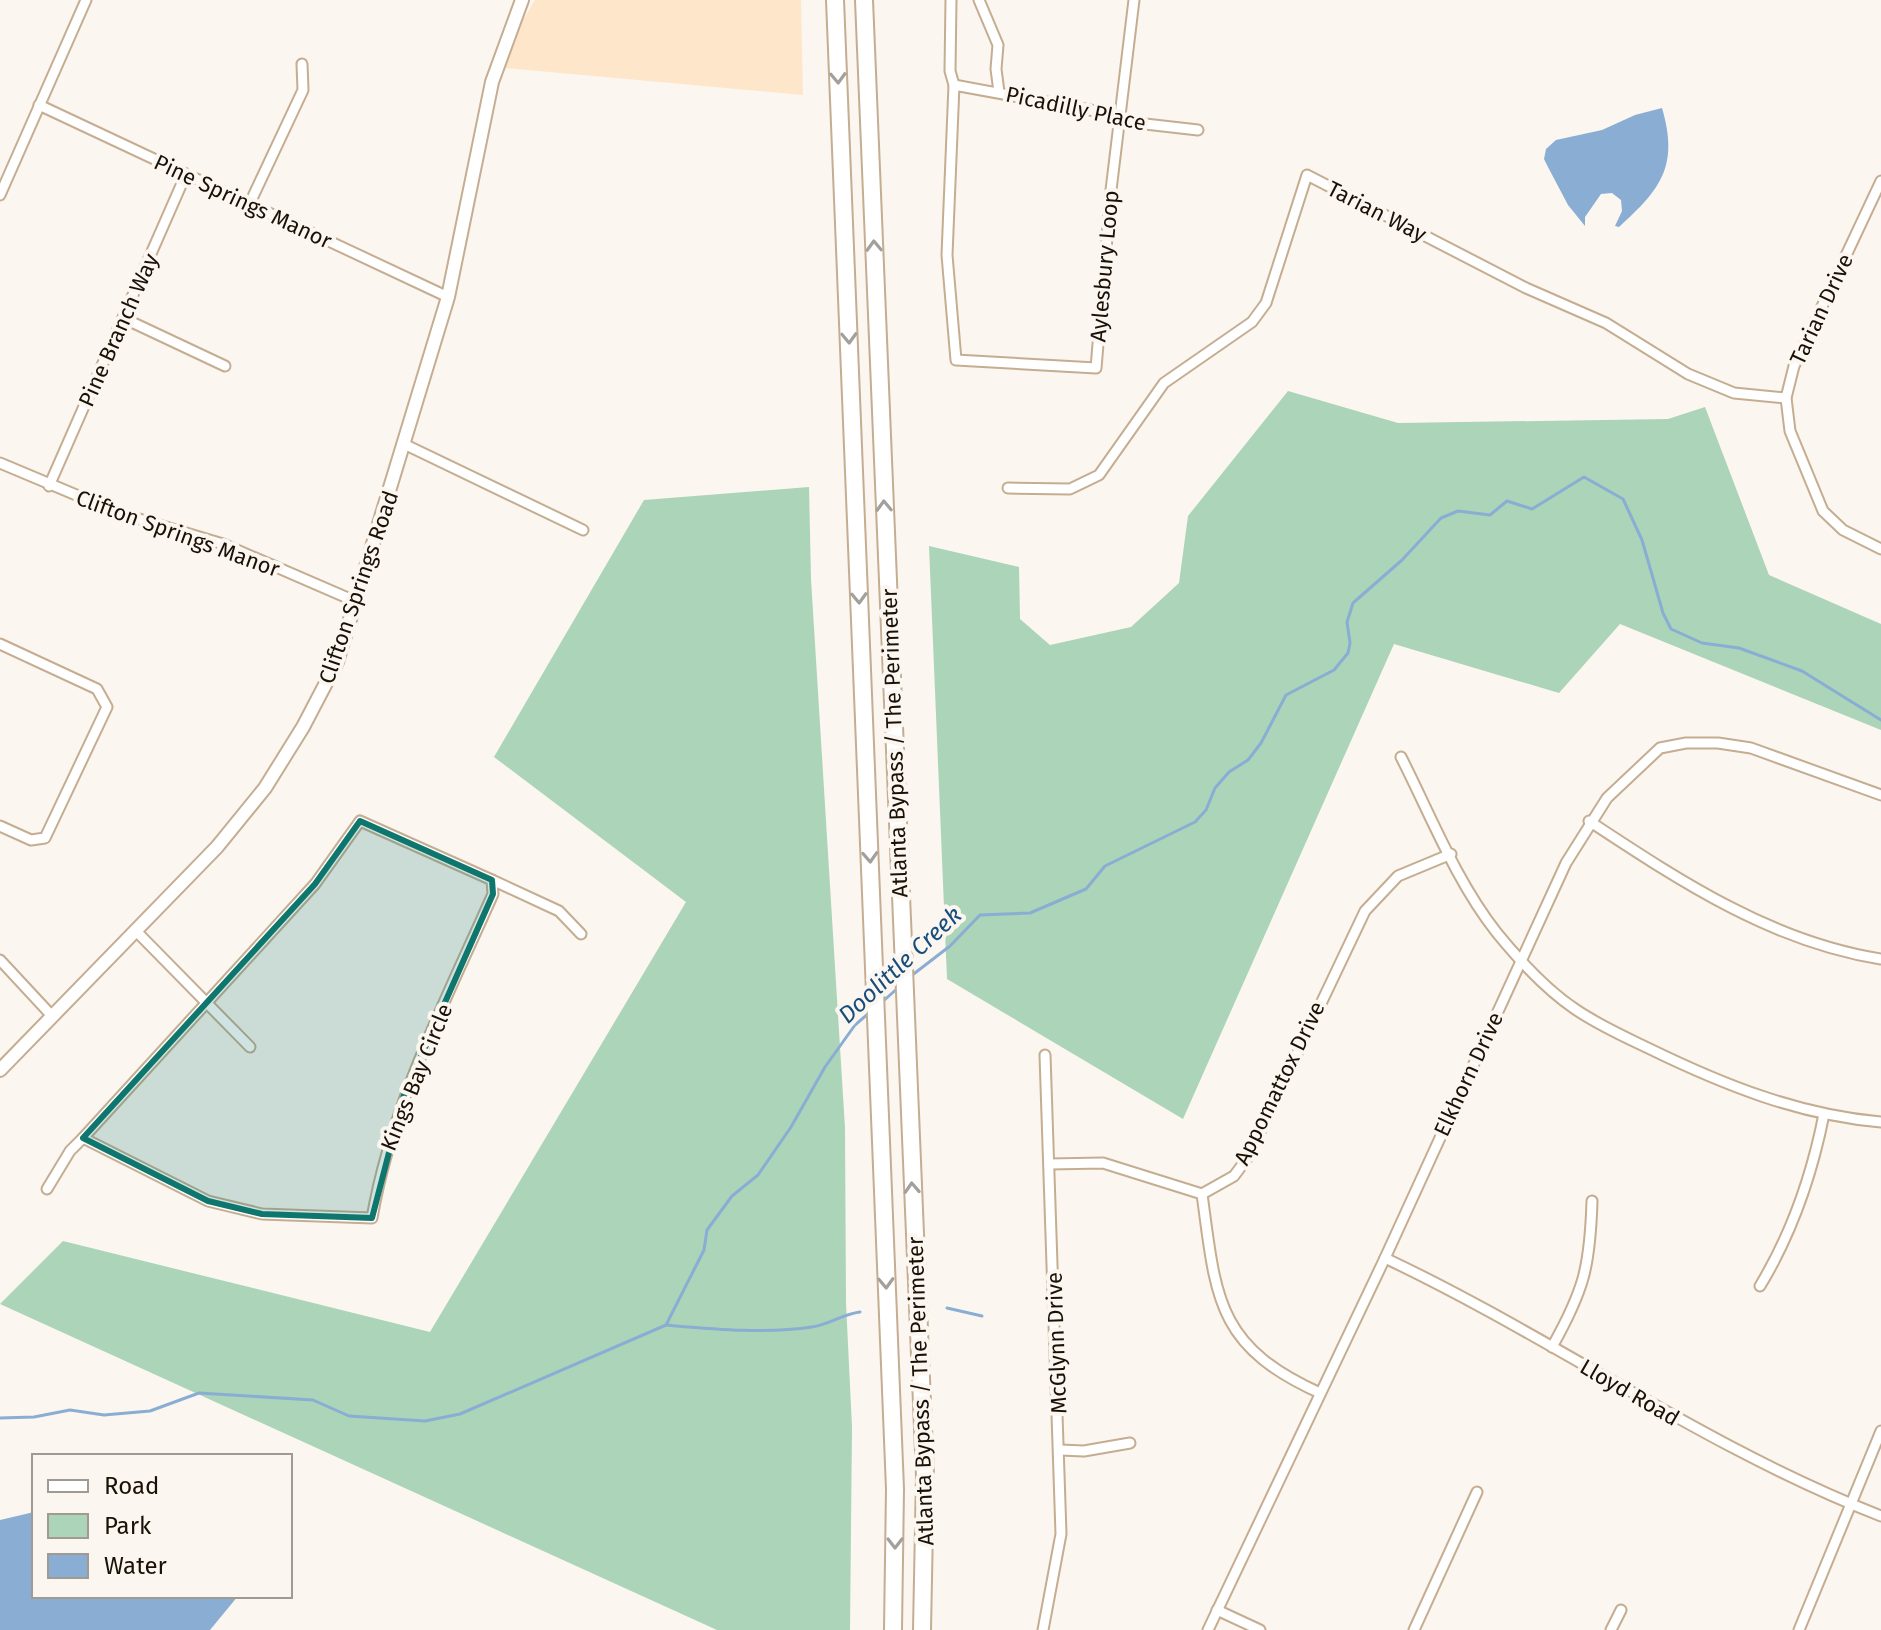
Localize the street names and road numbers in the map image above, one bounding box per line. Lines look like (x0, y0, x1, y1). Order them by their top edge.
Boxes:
street label: Picadilly Place (1003, 80, 1149, 137)
street label: Pine Springs Manor (150, 148, 336, 255)
street label: Tarian Way (1323, 175, 1431, 248)
street label: Aylesbury Loop (1084, 189, 1125, 343)
street label: Pine Branch Way (73, 249, 164, 411)
street label: Tarian Drive (1784, 249, 1859, 369)
street label: Clifton Springs Manor (72, 484, 284, 583)
street label: Clifton Springs Road (313, 487, 404, 687)
street label: Atlanta Bypass / The Perimeter (876, 588, 913, 898)
street label: Appomattox Drive (1228, 997, 1331, 1169)
street label: Kings Bay Circle (375, 1000, 458, 1155)
street label: Elkhorn Drive (1428, 1008, 1509, 1141)
street label: Atlanta Bypass / The Perimeter (902, 1236, 939, 1546)
street label: McGlynn Drive (1041, 1272, 1072, 1414)
street label: Lloyd Road (1575, 1353, 1684, 1432)

